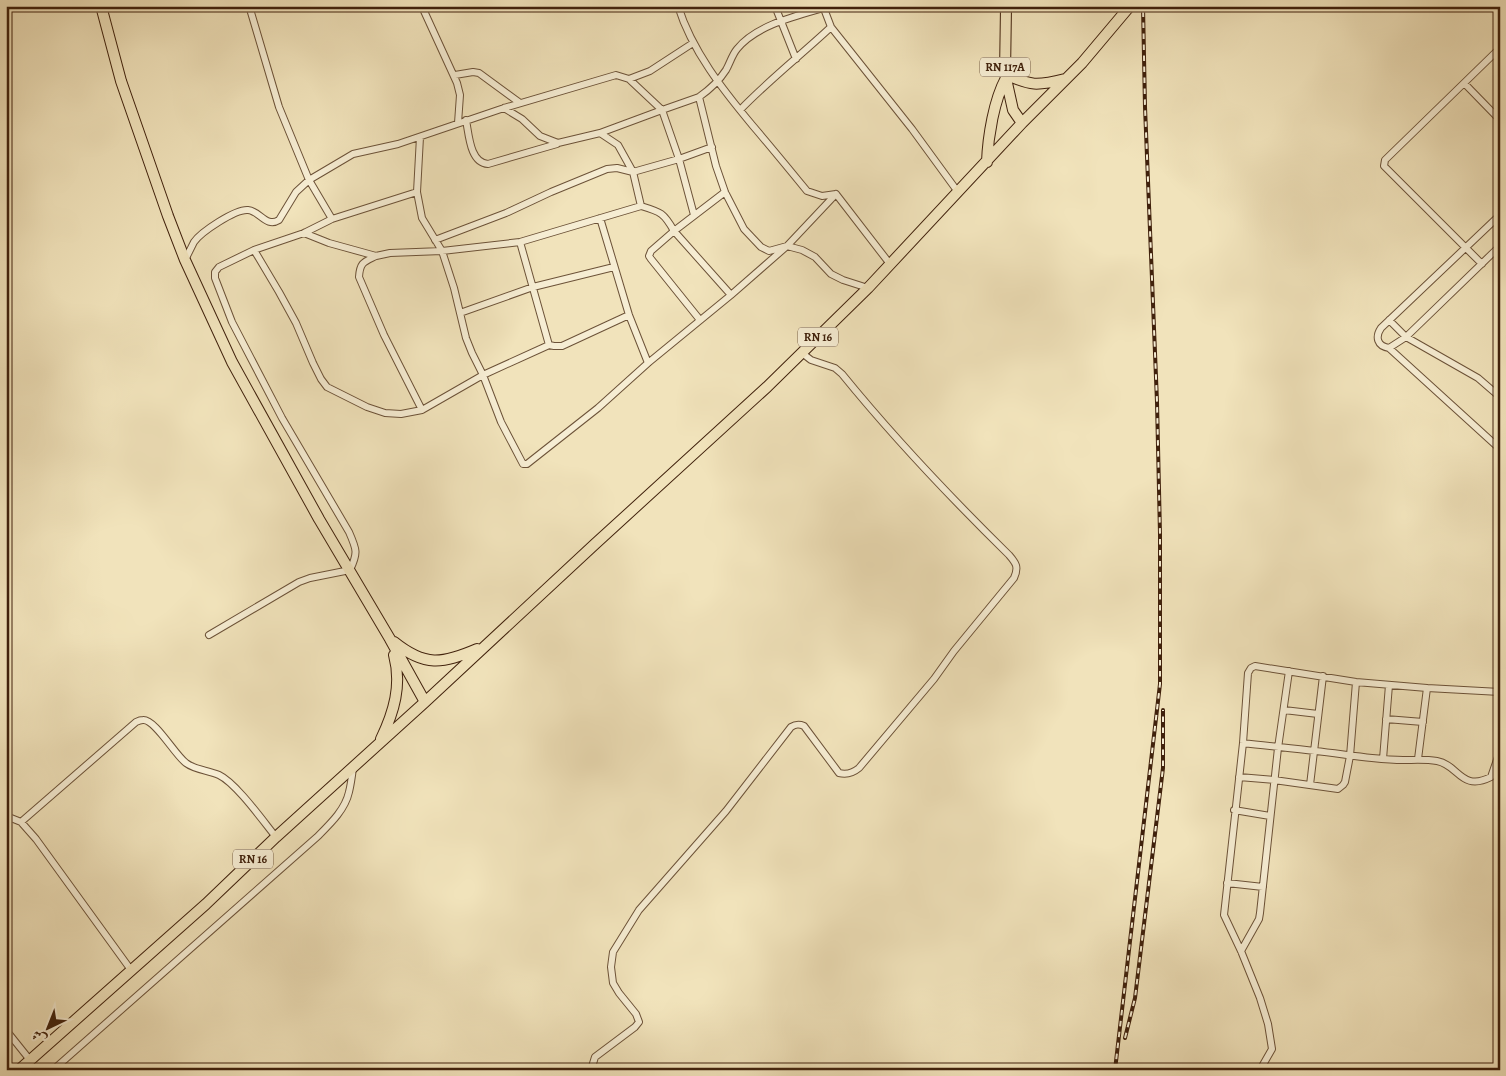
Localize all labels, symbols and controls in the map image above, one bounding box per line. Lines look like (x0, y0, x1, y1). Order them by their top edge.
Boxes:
road number: RN 117A (980, 58, 1030, 76)
road number: RN 16 (798, 328, 838, 347)
road number: RN 16 (233, 850, 273, 869)
north arrow (22, 1004, 72, 1054)
text: ش (28, 1025, 51, 1049)

